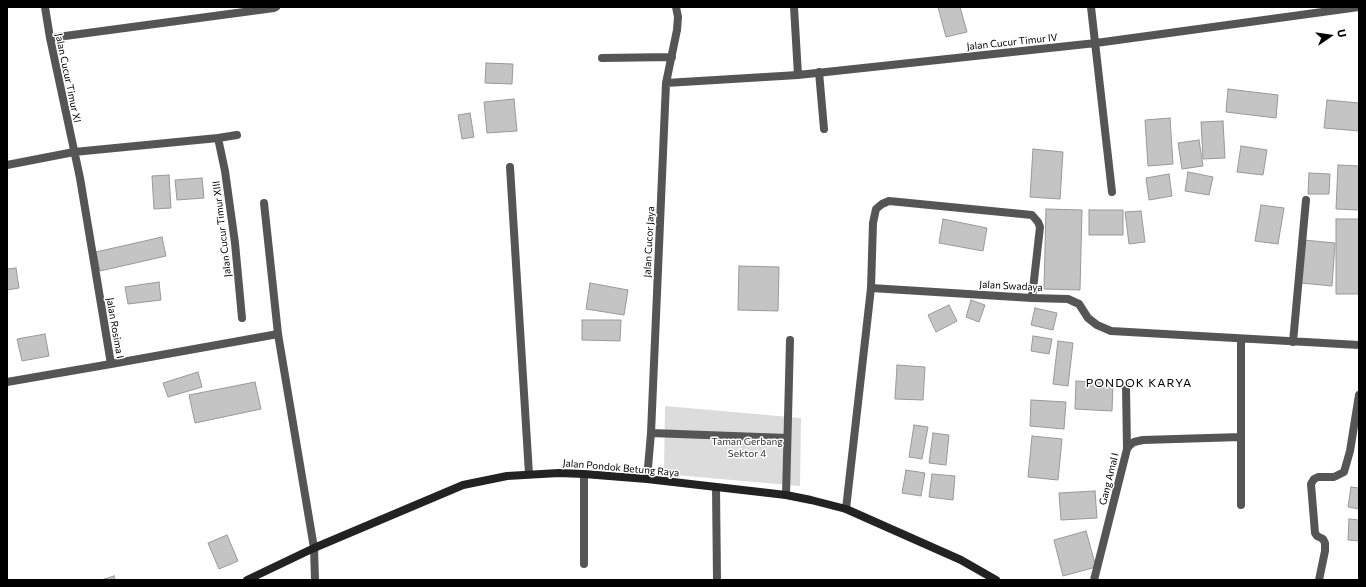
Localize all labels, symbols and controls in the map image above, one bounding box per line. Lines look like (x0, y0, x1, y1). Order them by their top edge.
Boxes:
north arrow (1310, 16, 1350, 56)
text: U (1335, 28, 1349, 39)
street label: Jalan Cucur Timur IV (966, 31, 1058, 53)
street label: Jalan Cucur Timur XI (53, 32, 83, 124)
street label: Jalan Cucur Timur XIII (210, 180, 234, 278)
street label: Jalan Cucor Jaya (641, 206, 657, 278)
street label: Jalan Swadaya (979, 278, 1043, 294)
street label: Jalan Rosima I (104, 297, 126, 359)
district label: PONDOK KARYA (1086, 376, 1192, 390)
park label: Taman Gerbang Sektor 4 (711, 436, 783, 460)
street label: Gang Amal I (1097, 451, 1121, 507)
street label: Jalan Pondok Betung Raya (562, 457, 680, 479)

